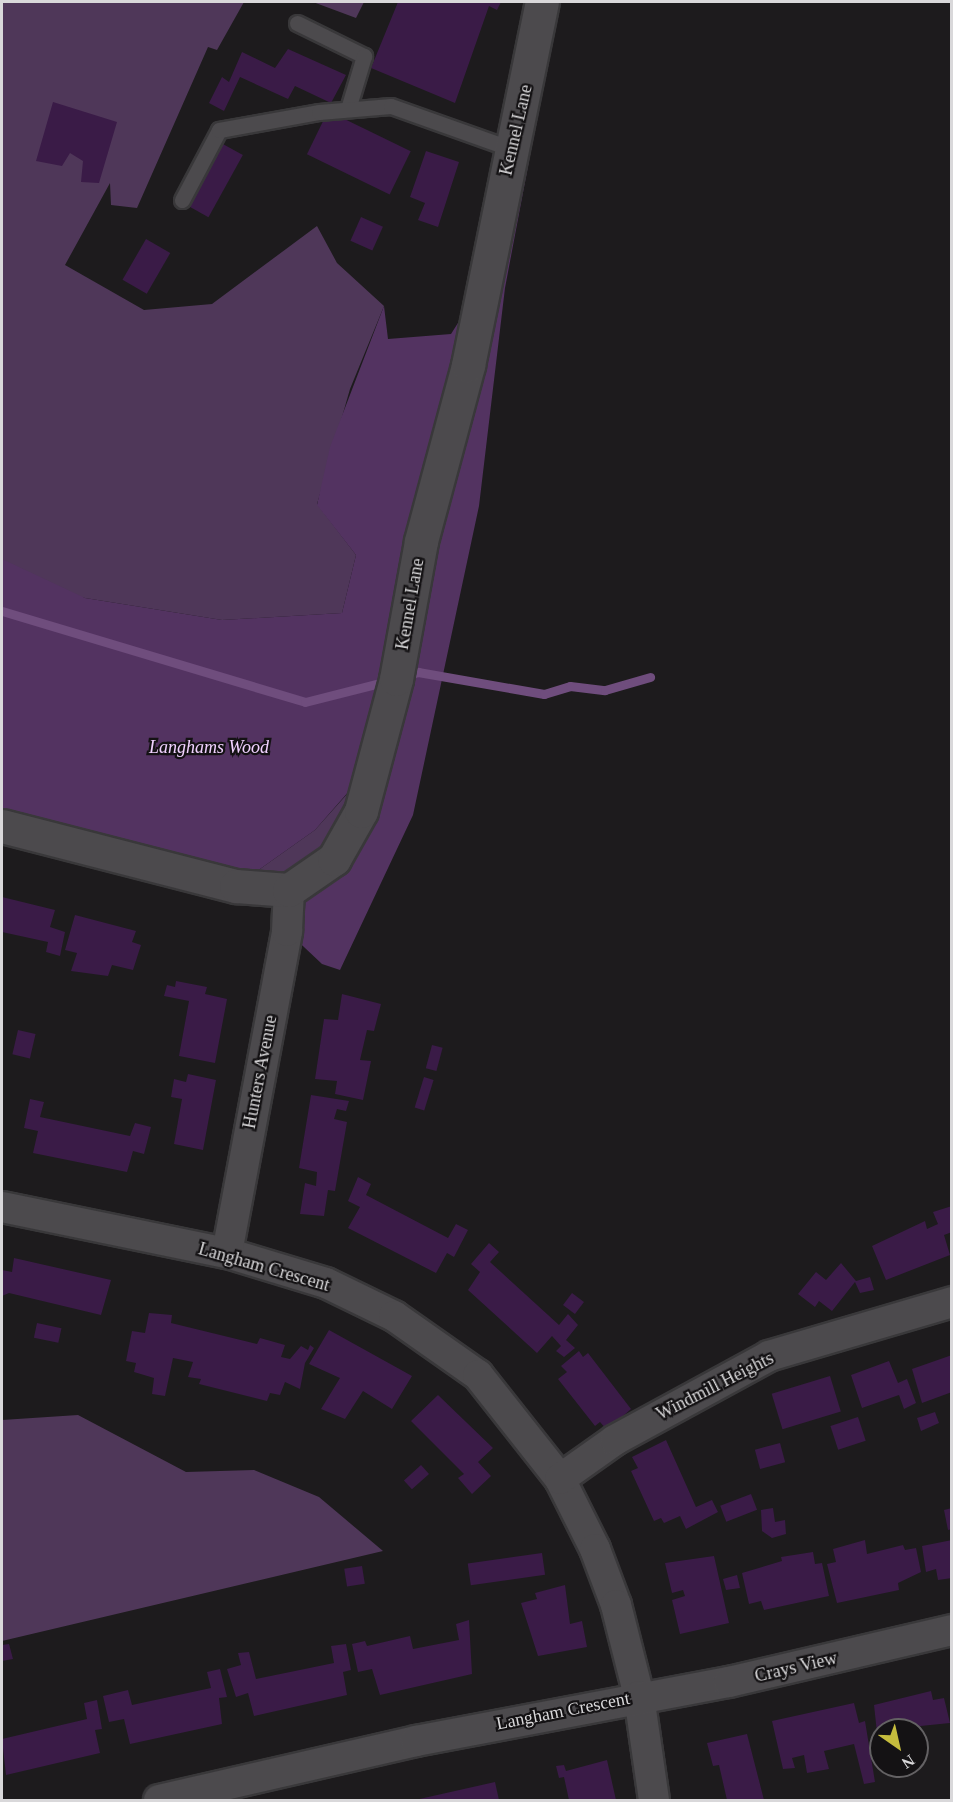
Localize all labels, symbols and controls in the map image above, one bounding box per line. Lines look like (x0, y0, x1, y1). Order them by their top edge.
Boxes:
street label: Kennel Lane (495, 83, 537, 177)
street label: Kennel Lane (391, 557, 429, 651)
park label: Langhams Wood (149, 736, 269, 758)
street label: Hunters Avenue (238, 1013, 282, 1131)
street label: Langham Crescent (196, 1238, 332, 1296)
street label: Windmill Heights (653, 1347, 777, 1425)
street label: Crays View (752, 1647, 840, 1687)
street label: Langham Crescent (494, 1687, 632, 1735)
north arrow (869, 1718, 929, 1778)
text: N (899, 1751, 918, 1772)

